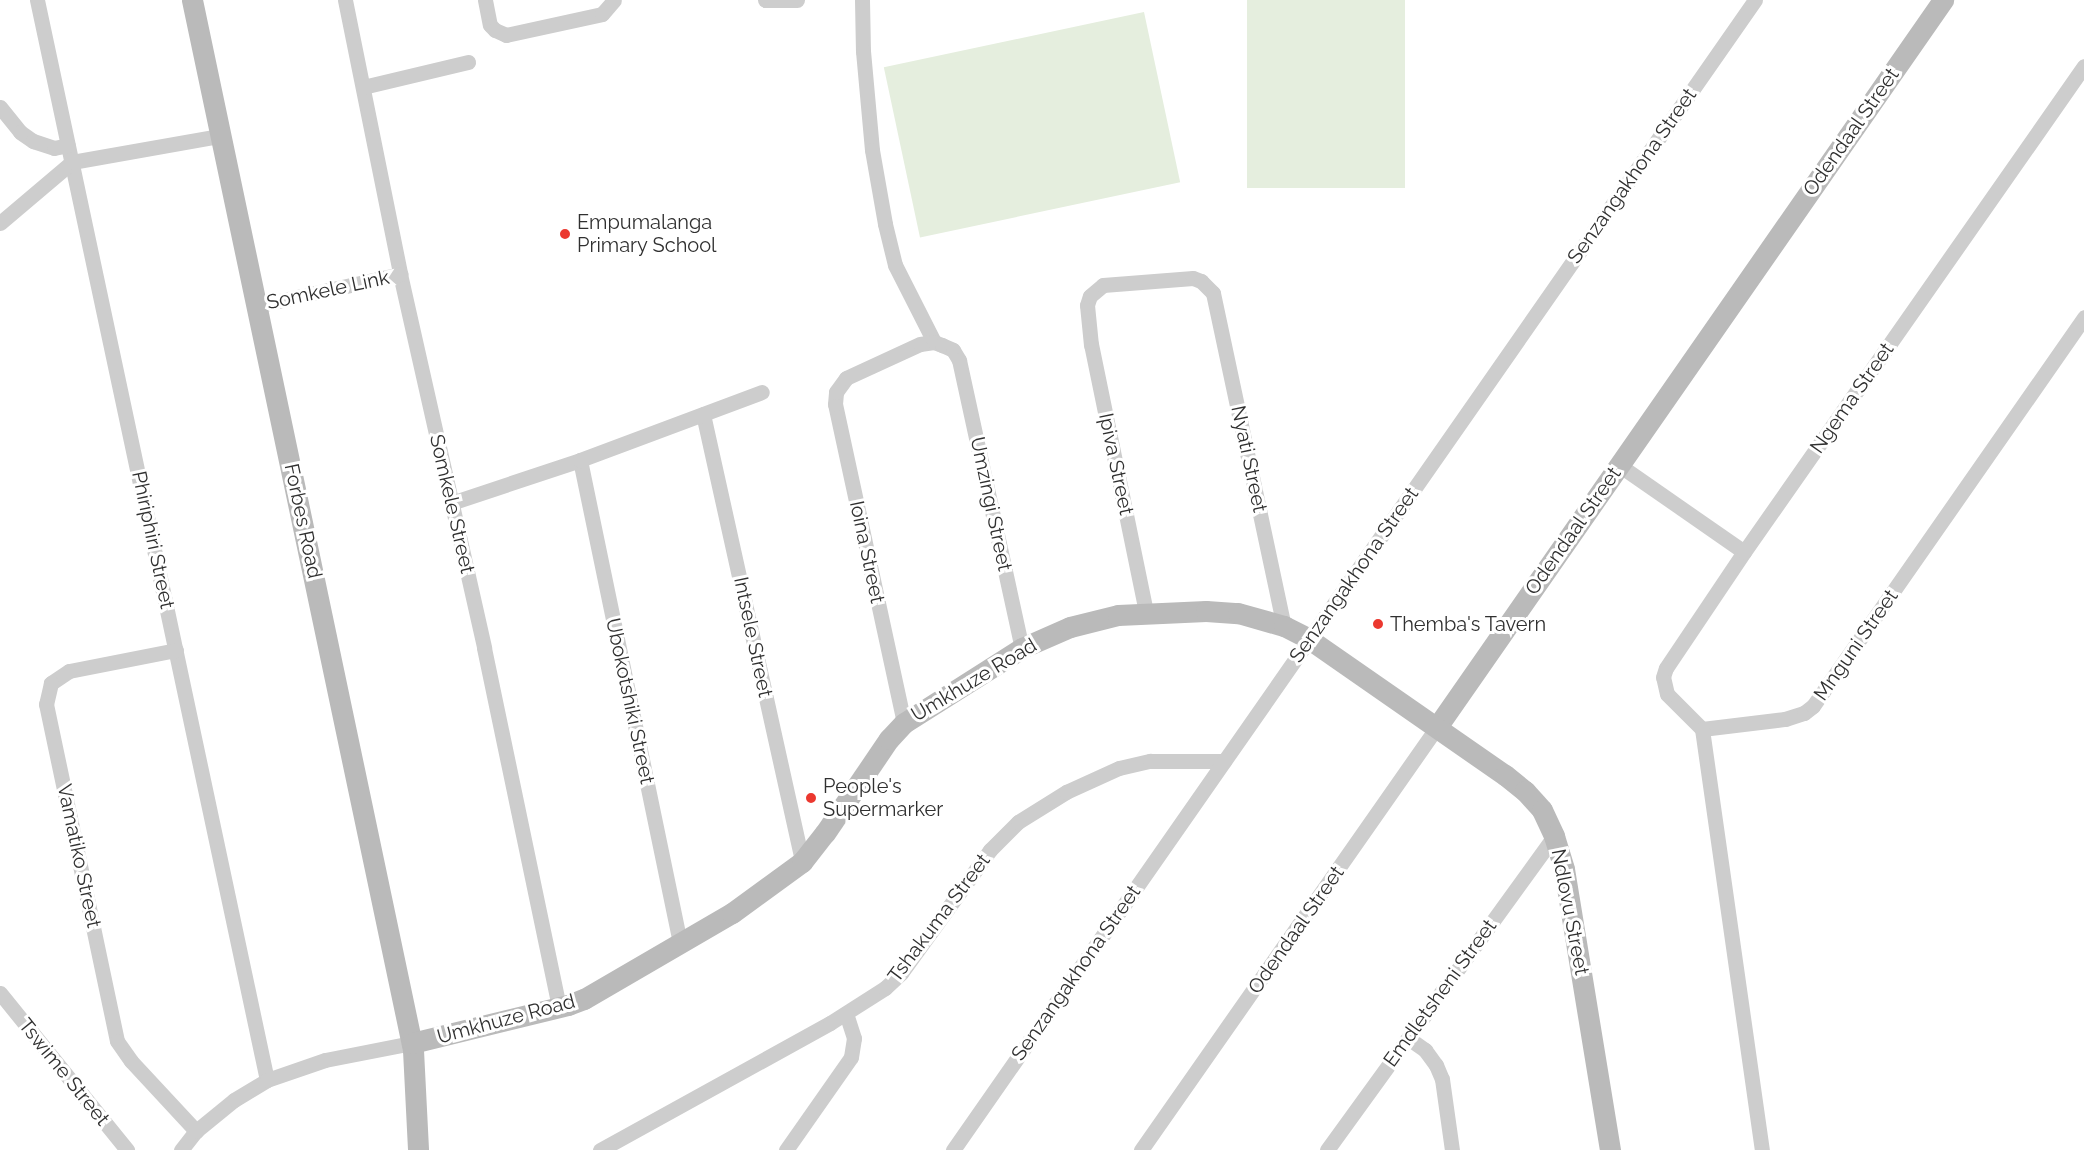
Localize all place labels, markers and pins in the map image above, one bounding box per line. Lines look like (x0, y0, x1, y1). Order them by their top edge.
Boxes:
place label: Empumalanga Primary School (577, 210, 717, 257)
marker: Empumalanga Primary School (558, 227, 572, 241)
place label: Themba's Tavern (1390, 612, 1547, 636)
marker: Themba's Tavern (1371, 617, 1385, 631)
place label: People's Supermarker (823, 774, 943, 821)
marker: People's Supermarker (804, 791, 818, 805)

